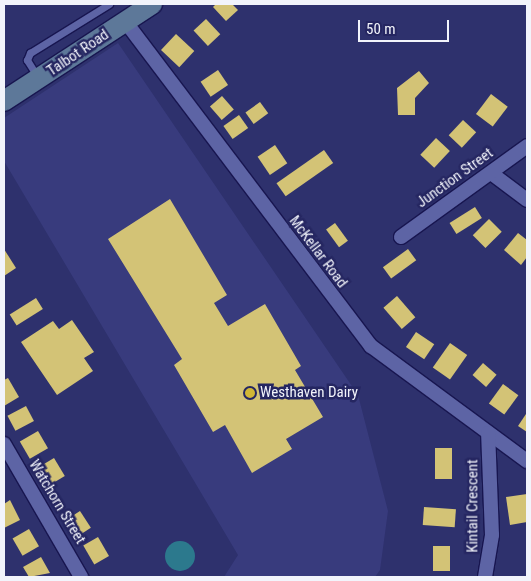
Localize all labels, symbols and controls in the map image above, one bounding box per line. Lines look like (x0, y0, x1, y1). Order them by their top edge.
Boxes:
scale bar (361, 10, 452, 42)
text: 50 m (366, 20, 396, 38)
street label: Talbot Road (44, 26, 112, 80)
street label: Junction Street (413, 144, 497, 212)
street label: McKellar Road (285, 212, 351, 292)
place label: Westhaven Dairy (260, 384, 358, 402)
marker: Westhaven Dairy (244, 387, 256, 399)
street label: Watchorn Street (25, 457, 89, 547)
street label: Kintail Crescent (464, 459, 482, 553)

